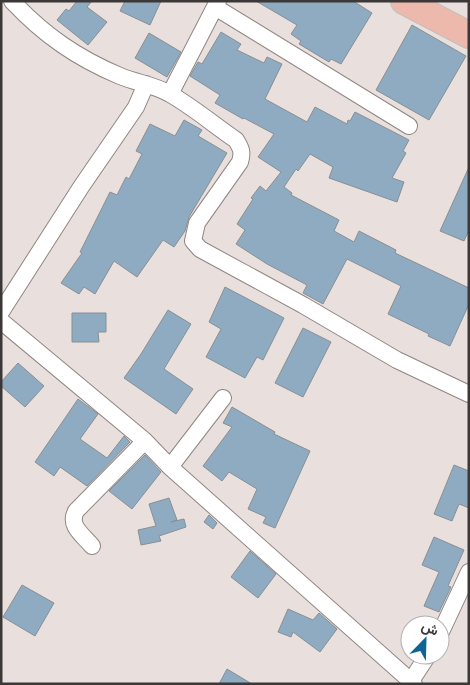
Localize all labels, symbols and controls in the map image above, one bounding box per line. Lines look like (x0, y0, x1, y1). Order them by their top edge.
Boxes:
north arrow (400, 615, 450, 665)
text: ش (419, 616, 441, 640)

